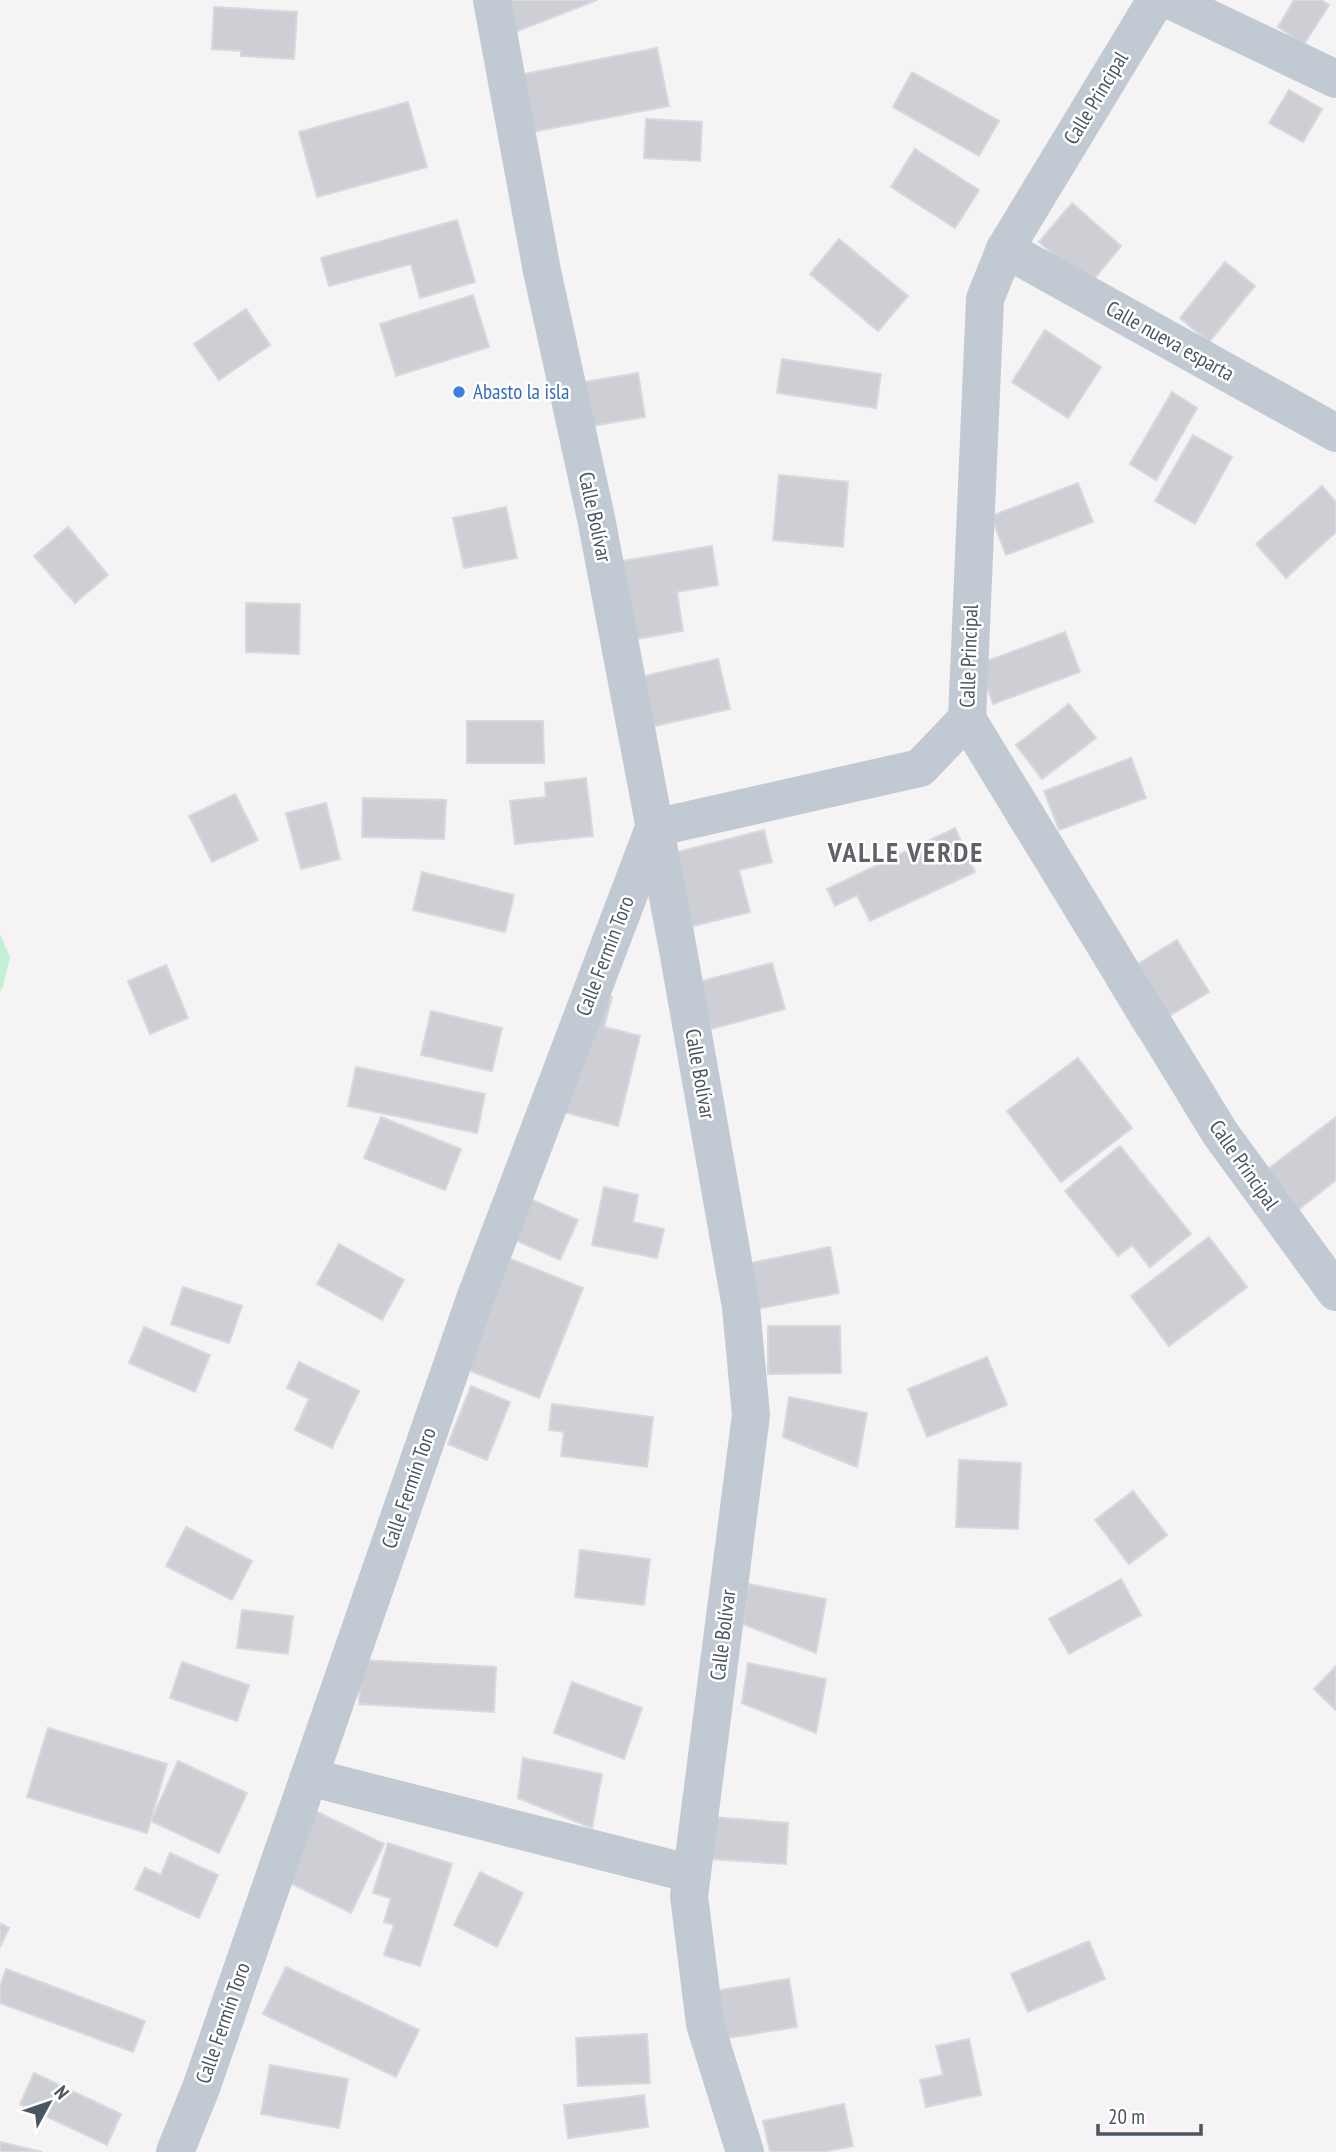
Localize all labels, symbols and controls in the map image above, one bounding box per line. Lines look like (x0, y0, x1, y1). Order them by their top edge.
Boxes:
street label: Calle Principal (1057, 46, 1134, 149)
street label: Calle nueva esparta (1102, 294, 1239, 387)
place label: Abasto la isla (473, 378, 569, 405)
marker: Abasto la isla (451, 384, 467, 400)
street label: Calle Bolívar (573, 469, 618, 565)
street label: Calle Principal (953, 604, 984, 708)
district label: VALLE VERDE (827, 833, 984, 870)
street label: Calle Fermín Toro (569, 892, 640, 1020)
street label: Calle Bolívar (679, 1027, 722, 1121)
street label: Calle Principal (1204, 1115, 1285, 1215)
street label: Calle Fermín Toro (375, 1424, 442, 1552)
street label: Calle Bolívar (704, 1588, 742, 1682)
street label: Calle Fermín Toro (189, 1959, 256, 2087)
north arrow (14, 2068, 84, 2138)
text: N (50, 2080, 75, 2104)
scale bar (1098, 2092, 1201, 2136)
text: 20 m (1108, 2103, 1145, 2130)

